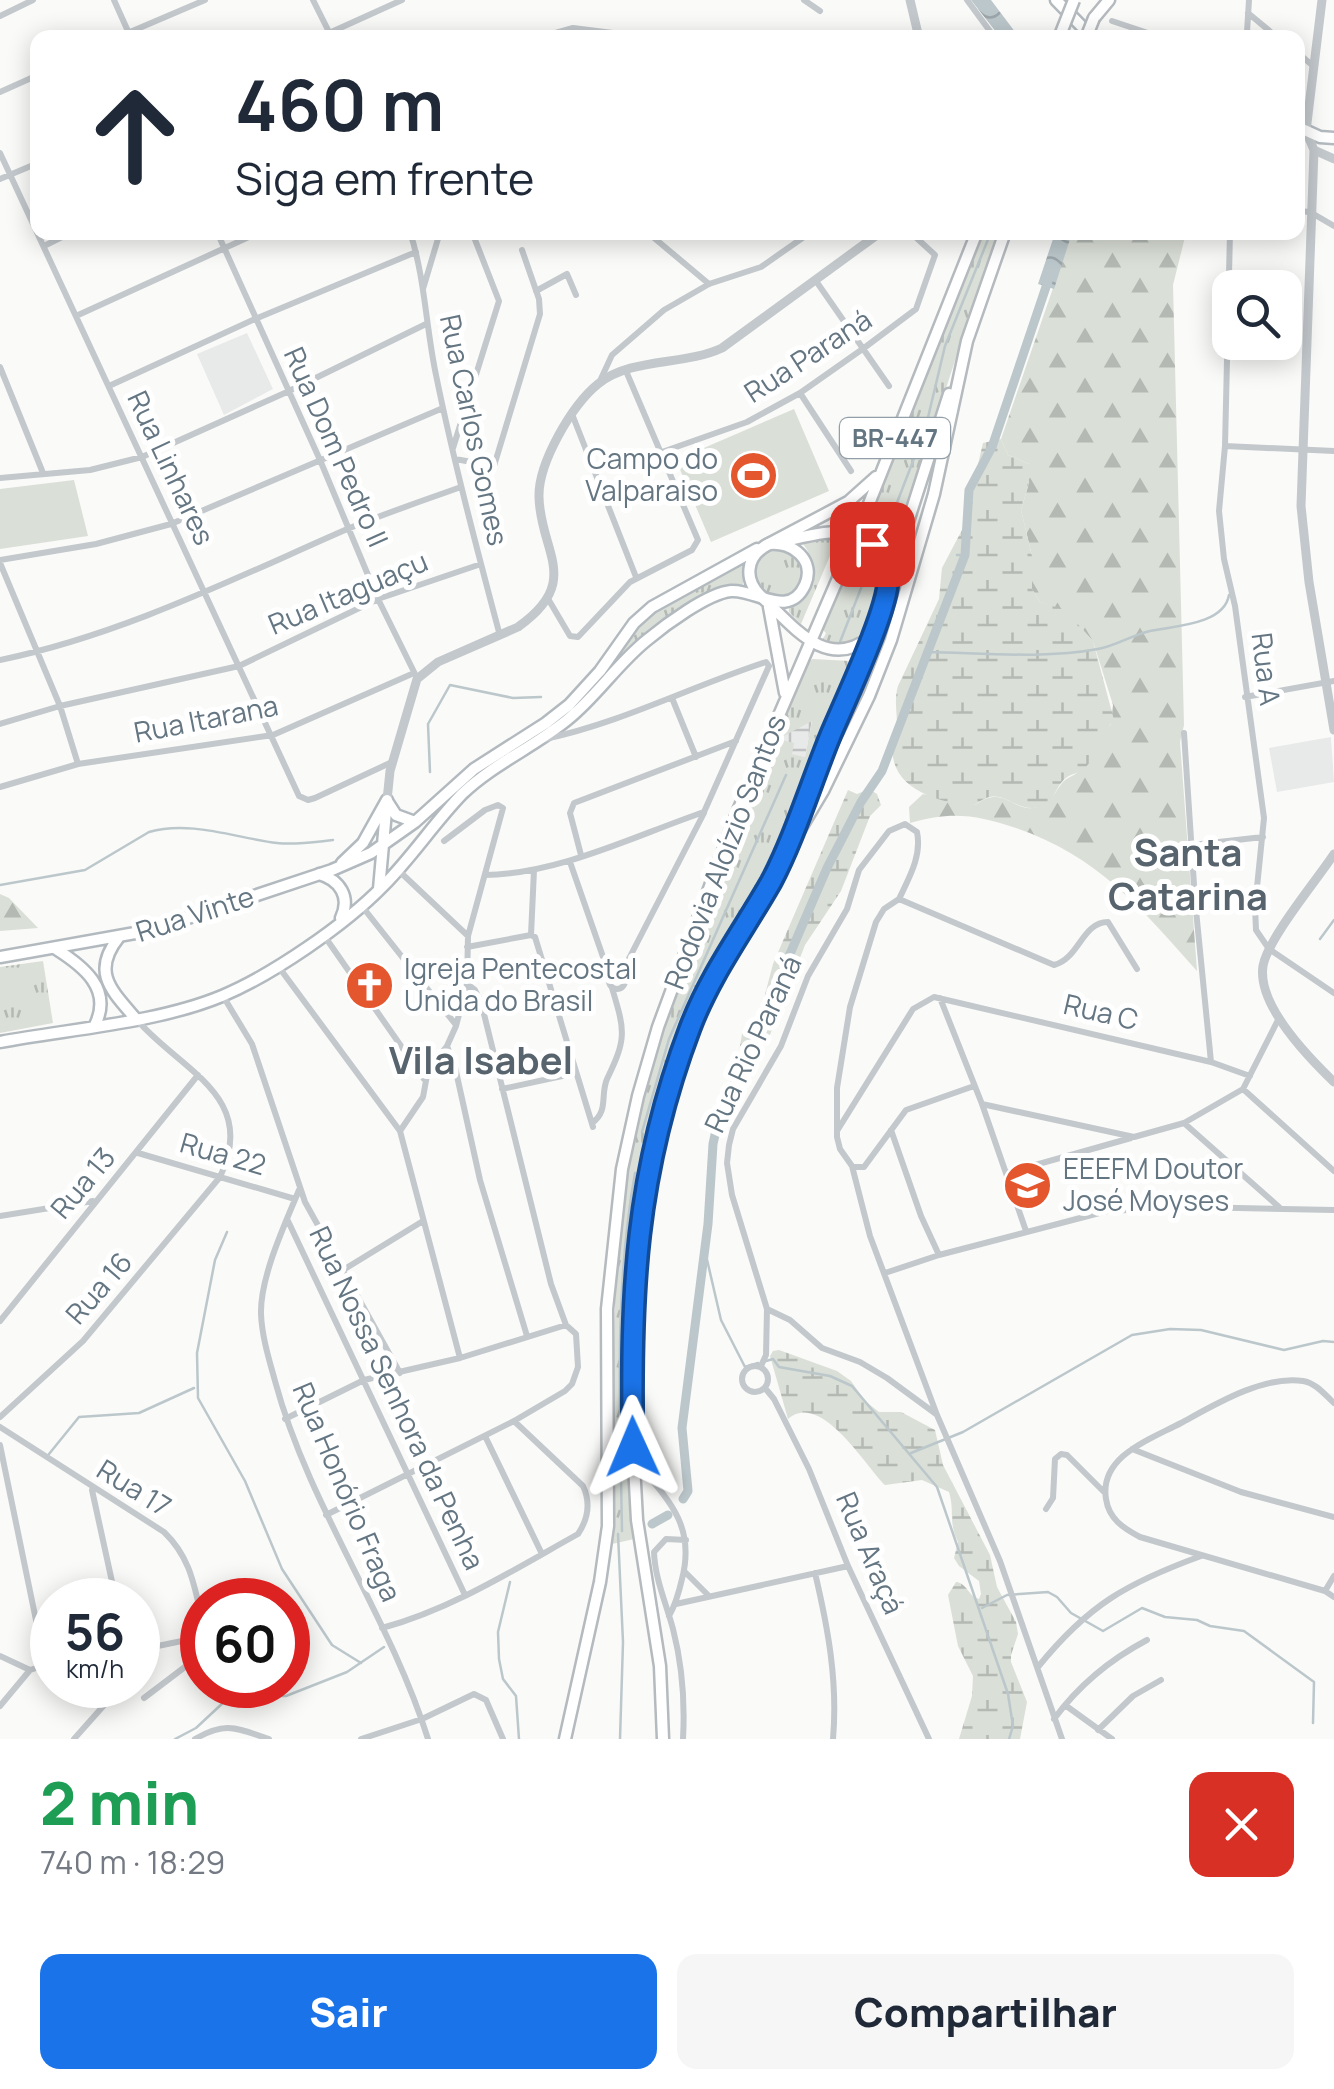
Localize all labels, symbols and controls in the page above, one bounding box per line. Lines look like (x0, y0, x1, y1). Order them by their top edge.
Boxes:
text: 460 m (235, 56, 444, 152)
icon: ahead (70, 70, 200, 200)
text: Siga em frente (235, 147, 534, 209)
map controls (1212, 270, 1302, 360)
button: search (1212, 270, 1302, 360)
street label: Rua Paraná (737, 300, 878, 410)
street label: Rua Carlos Gomes (432, 311, 518, 549)
street label: Rua Dom Pedro II (276, 341, 398, 553)
street label: Rua Linhares (120, 384, 224, 551)
road number: BR-447 (840, 418, 950, 458)
place label: Campo do Valparaiso (585, 439, 718, 509)
sports icon: Campo do Valparaiso (727, 449, 779, 501)
pin (830, 502, 915, 587)
icon: arrive (845, 517, 900, 572)
street label: Rua Itaguaçu (262, 541, 433, 643)
street label: Rua A (1244, 630, 1290, 708)
street label: Rua Itarana (131, 685, 281, 751)
street label: Rodovia Aloízio Santos (654, 709, 794, 994)
district label: Santa Catarina (1108, 825, 1268, 921)
street label: Rua Vinte (131, 876, 259, 950)
place label: Igreja Pentecostal Unida do Brasil (404, 949, 637, 1019)
street label: Rua Rio Paraná (695, 949, 810, 1138)
church icon: Igreja Pentecostal Unida do Brasil (343, 959, 395, 1011)
street label: Rua C (1060, 984, 1142, 1038)
district label: Vila Isabel (389, 1033, 573, 1085)
street label: Rua 22 (176, 1123, 271, 1183)
street label: Rua 13 (41, 1139, 123, 1226)
place label: EEEFM Doutor José Moyses (1063, 1149, 1243, 1219)
school or university icon: EEEFM Doutor José Moyses (1002, 1159, 1054, 1211)
street label: Rua Nossa Senhora da Penha (302, 1220, 494, 1575)
street label: Rua 16 (56, 1243, 140, 1331)
street label: Rua Honório Fraga (285, 1376, 411, 1607)
position arrow (581, 1395, 685, 1499)
street label: Rua 17 (90, 1450, 179, 1525)
street label: Rua Araçá (828, 1486, 914, 1620)
speed limit sign: 60 (180, 1578, 310, 1708)
text: 56 (65, 1597, 125, 1665)
text: km/h (66, 1651, 124, 1686)
text: 2 min (40, 1761, 199, 1843)
button: close (1189, 1772, 1294, 1877)
text: 740 m · 18:29 (40, 1840, 225, 1884)
button: Sair (40, 1954, 657, 2069)
button: Compartilhar (677, 1954, 1294, 2069)

